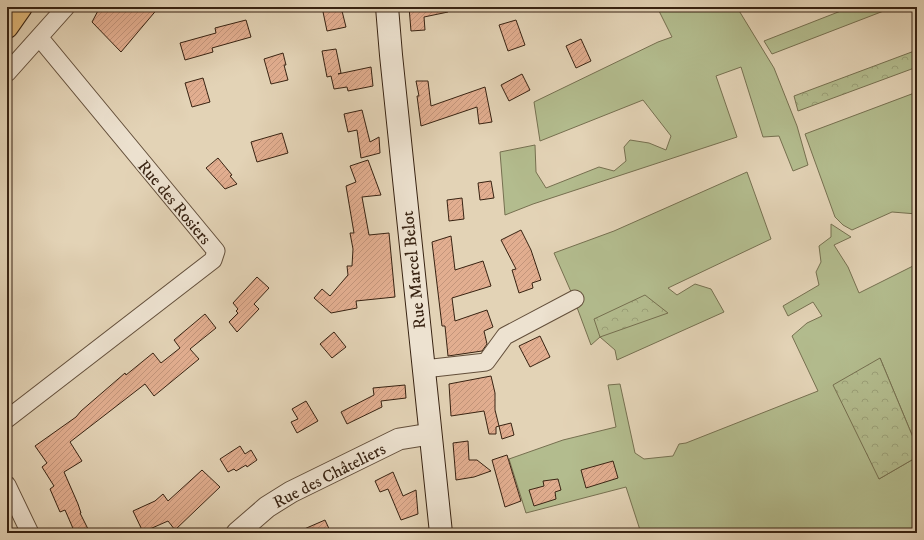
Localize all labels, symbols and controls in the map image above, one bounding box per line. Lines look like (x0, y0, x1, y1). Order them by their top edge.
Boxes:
street label: Rue des Rosiers (132, 156, 216, 250)
street label: Rue Marcel Belot (397, 209, 431, 330)
street label: Rue des Châteliers (269, 438, 390, 514)

